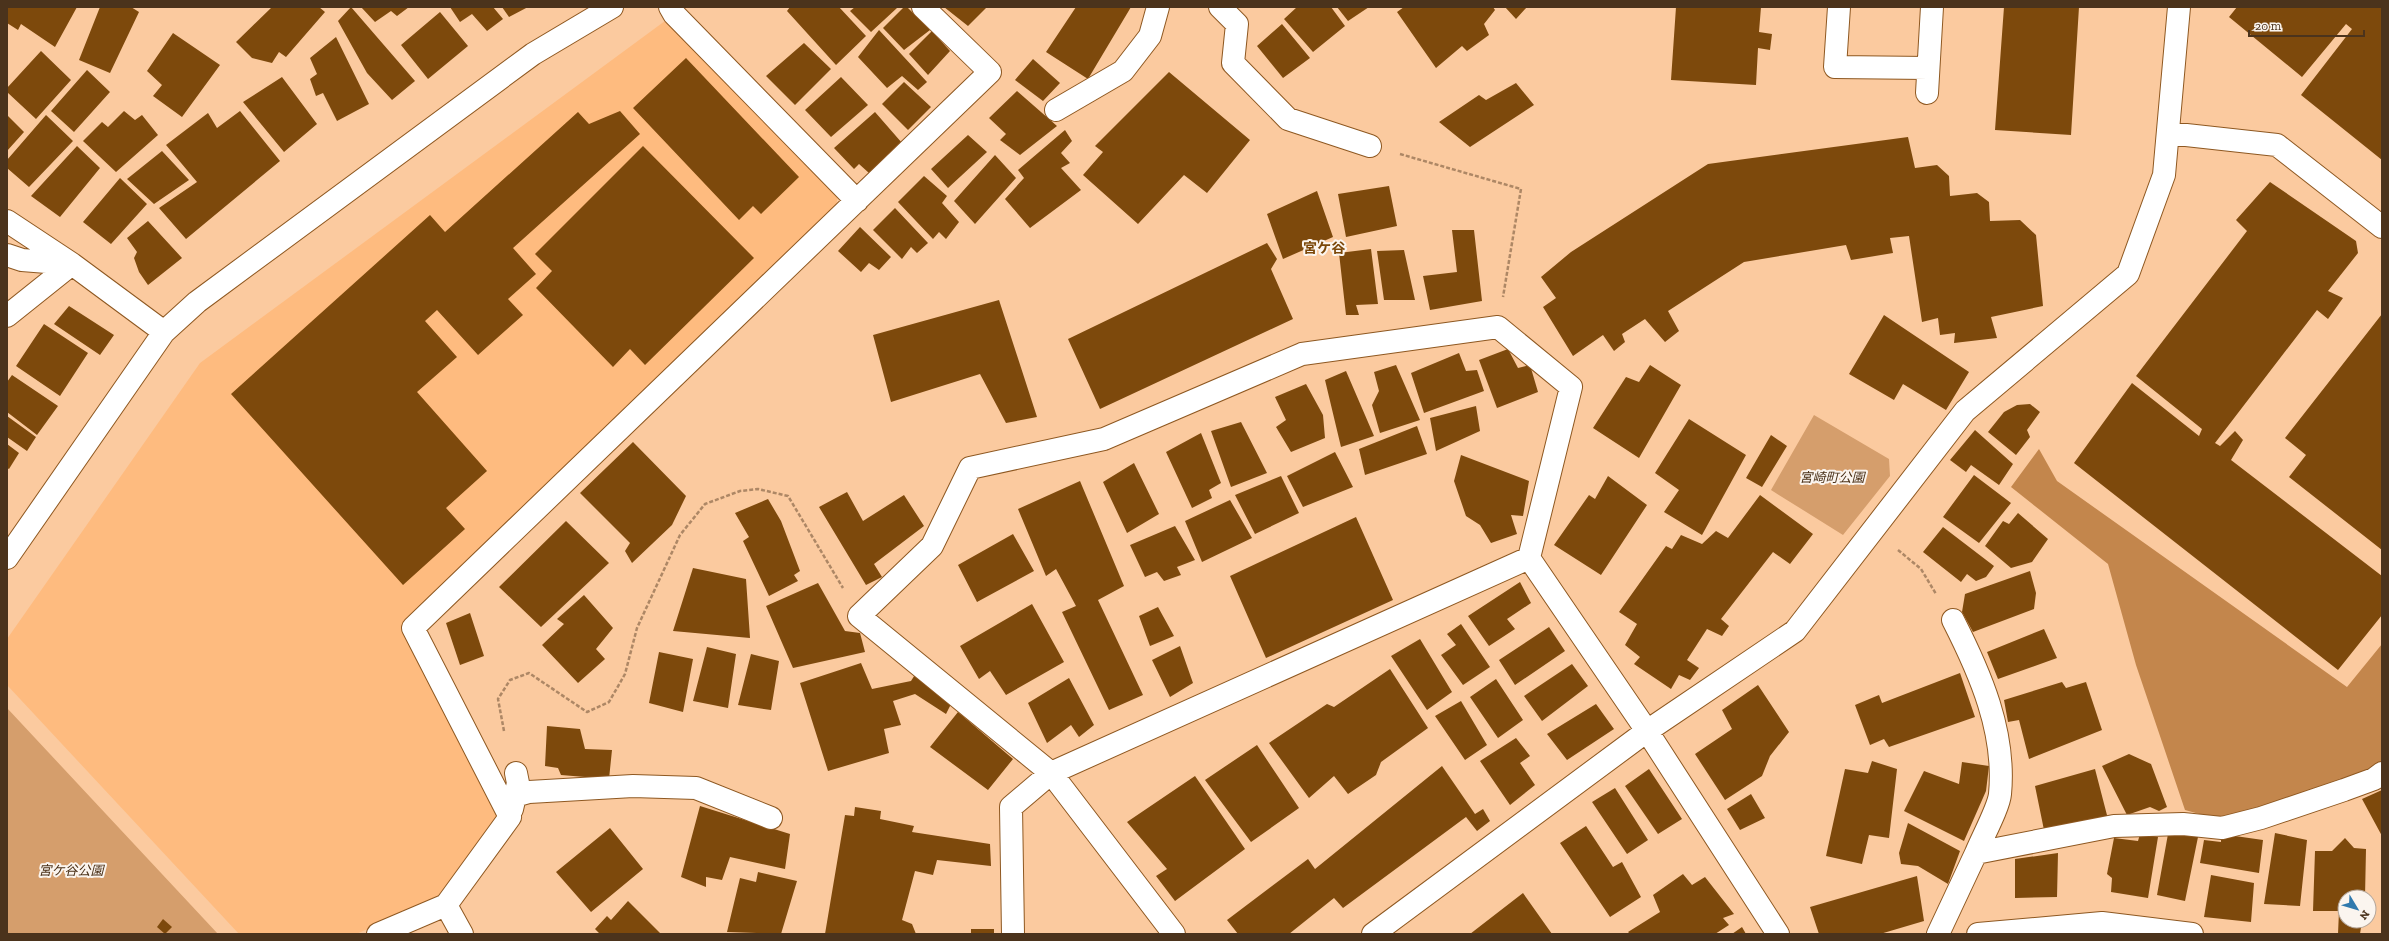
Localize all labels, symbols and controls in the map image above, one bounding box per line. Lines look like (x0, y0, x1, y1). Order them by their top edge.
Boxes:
scale bar (2249, 12, 2364, 38)
text: 20 m (2255, 19, 2282, 33)
district label: 宮ケ谷 (1303, 240, 1346, 257)
park label: 宮崎町公園 (1799, 470, 1866, 485)
park label: 宮ケ谷公園 (38, 863, 105, 878)
north arrow (2337, 889, 2377, 929)
text: N (2356, 908, 2372, 923)

